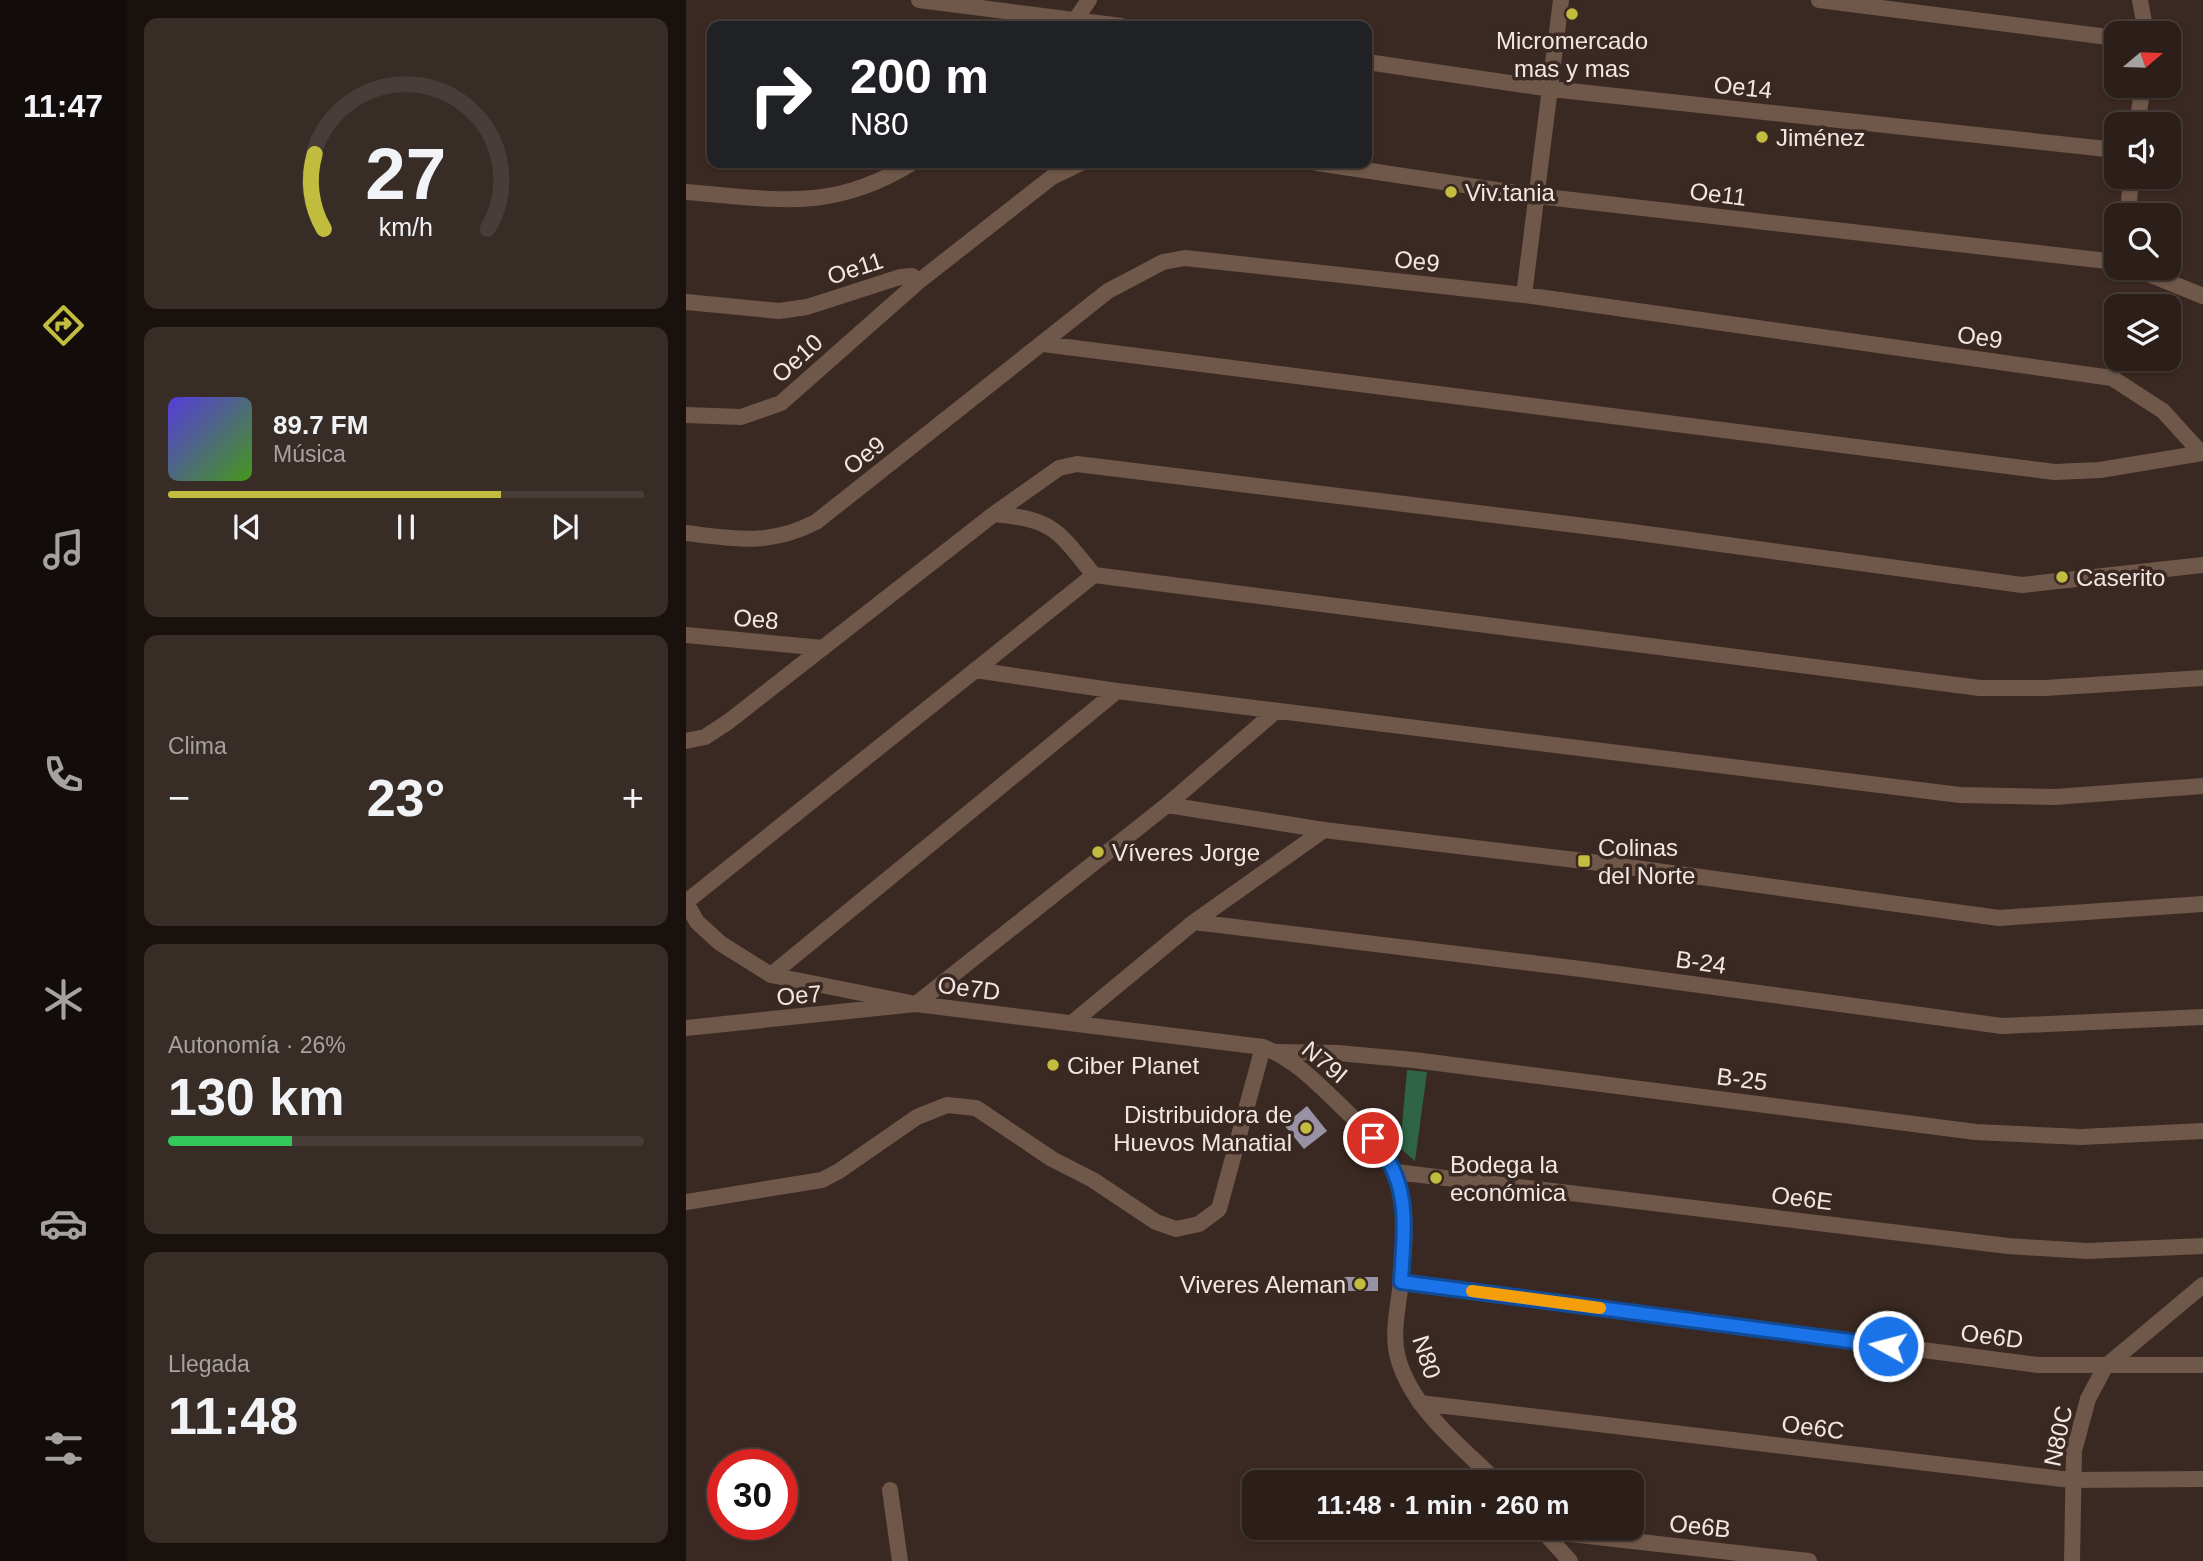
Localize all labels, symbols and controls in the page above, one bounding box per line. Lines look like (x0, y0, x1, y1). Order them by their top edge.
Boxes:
marker: Micromercado mas y mas (1564, 6, 1580, 22)
north arrow (2104, 21, 2180, 98)
map controls (2104, 21, 2181, 371)
place label: Micromercado mas y mas (1496, 27, 1648, 82)
icon: right (735, 49, 826, 140)
text: 200 m (850, 49, 989, 103)
street label: Oe14 (1712, 71, 1774, 103)
text: 11:47 (23, 88, 103, 124)
text: N80 (850, 106, 909, 142)
button: sound (2104, 112, 2181, 189)
place label: Jiménez (1776, 124, 1865, 151)
marker: Jiménez (1754, 129, 1770, 145)
text: 27 (366, 134, 446, 215)
street label: Oe11 (1688, 177, 1748, 211)
place label: Viv.tania (1465, 179, 1555, 206)
marker: Viv.tania (1443, 184, 1459, 200)
button: search (2104, 203, 2181, 280)
text: km/h (379, 213, 433, 241)
street label: Oe9 (1393, 245, 1441, 277)
street label: Oe11 (824, 246, 886, 290)
button: layers (2104, 294, 2181, 371)
icon: directions (39, 301, 88, 350)
street label: Oe9 (1956, 320, 2004, 354)
street label: Oe10 (766, 328, 828, 388)
text: 89.7 FM (273, 410, 368, 440)
street label: Oe9 (838, 430, 890, 480)
text: Música (273, 441, 346, 467)
icon: previous (228, 508, 266, 546)
icon: pause (387, 508, 425, 546)
icon: next (546, 508, 584, 546)
icon: music (39, 525, 88, 574)
place label: Caserito (2076, 564, 2165, 591)
marker: Caserito (2054, 569, 2070, 585)
street label: Oe8 (732, 604, 780, 634)
text: Clima (168, 733, 227, 759)
icon: phone (39, 750, 88, 799)
text: 23° (367, 769, 445, 827)
text: − (168, 777, 190, 819)
text: + (622, 777, 644, 819)
place label: Colinas del Norte (1598, 834, 1695, 889)
place label: Víveres Jorge (1112, 839, 1260, 866)
marker: Víveres Jorge (1090, 844, 1106, 860)
marker: Colinas del Norte (1576, 853, 1592, 869)
street label: B-24 (1674, 945, 1728, 979)
street label: Oe7D (936, 971, 1002, 1005)
icon: climate (39, 975, 88, 1024)
street label: Oe7 (775, 980, 823, 1010)
text: Autonomía · 26% (168, 1032, 346, 1058)
street label: N79I (1297, 1035, 1353, 1089)
place label: Ciber Planet (1067, 1052, 1199, 1079)
marker: Ciber Planet (1045, 1057, 1061, 1073)
street label: B-25 (1715, 1063, 1769, 1095)
text: 130 km (168, 1068, 344, 1126)
place label: Distribuidora de Huevos Manatial (1113, 1101, 1292, 1156)
pin (1343, 1108, 1403, 1168)
icon: arrive (1354, 1119, 1392, 1157)
marker: Distribuidora de Huevos Manatial (1298, 1120, 1314, 1136)
place label: Bodega la económica (1450, 1151, 1567, 1206)
marker: Bodega la económica (1428, 1170, 1444, 1186)
street label: Oe6E (1770, 1181, 1834, 1215)
icon: car (39, 1199, 88, 1248)
place label: Viveres Aleman (1180, 1271, 1346, 1298)
marker: Viveres Aleman (1352, 1276, 1368, 1292)
position arrow (1851, 1309, 1925, 1383)
street label: Oe6D (1959, 1319, 2025, 1353)
street label: N80 (1407, 1332, 1447, 1382)
text: Llegada (168, 1351, 250, 1377)
text: 11:48 (168, 1387, 298, 1445)
street label: N80C (2038, 1403, 2078, 1469)
street label: Oe6C (1780, 1410, 1846, 1444)
icon: filters (39, 1424, 88, 1473)
speed limit sign: 30 (707, 1449, 798, 1540)
text: 11:48 · 1 min · 260 m (1317, 1490, 1569, 1520)
street label: Oe6B (1668, 1509, 1732, 1543)

